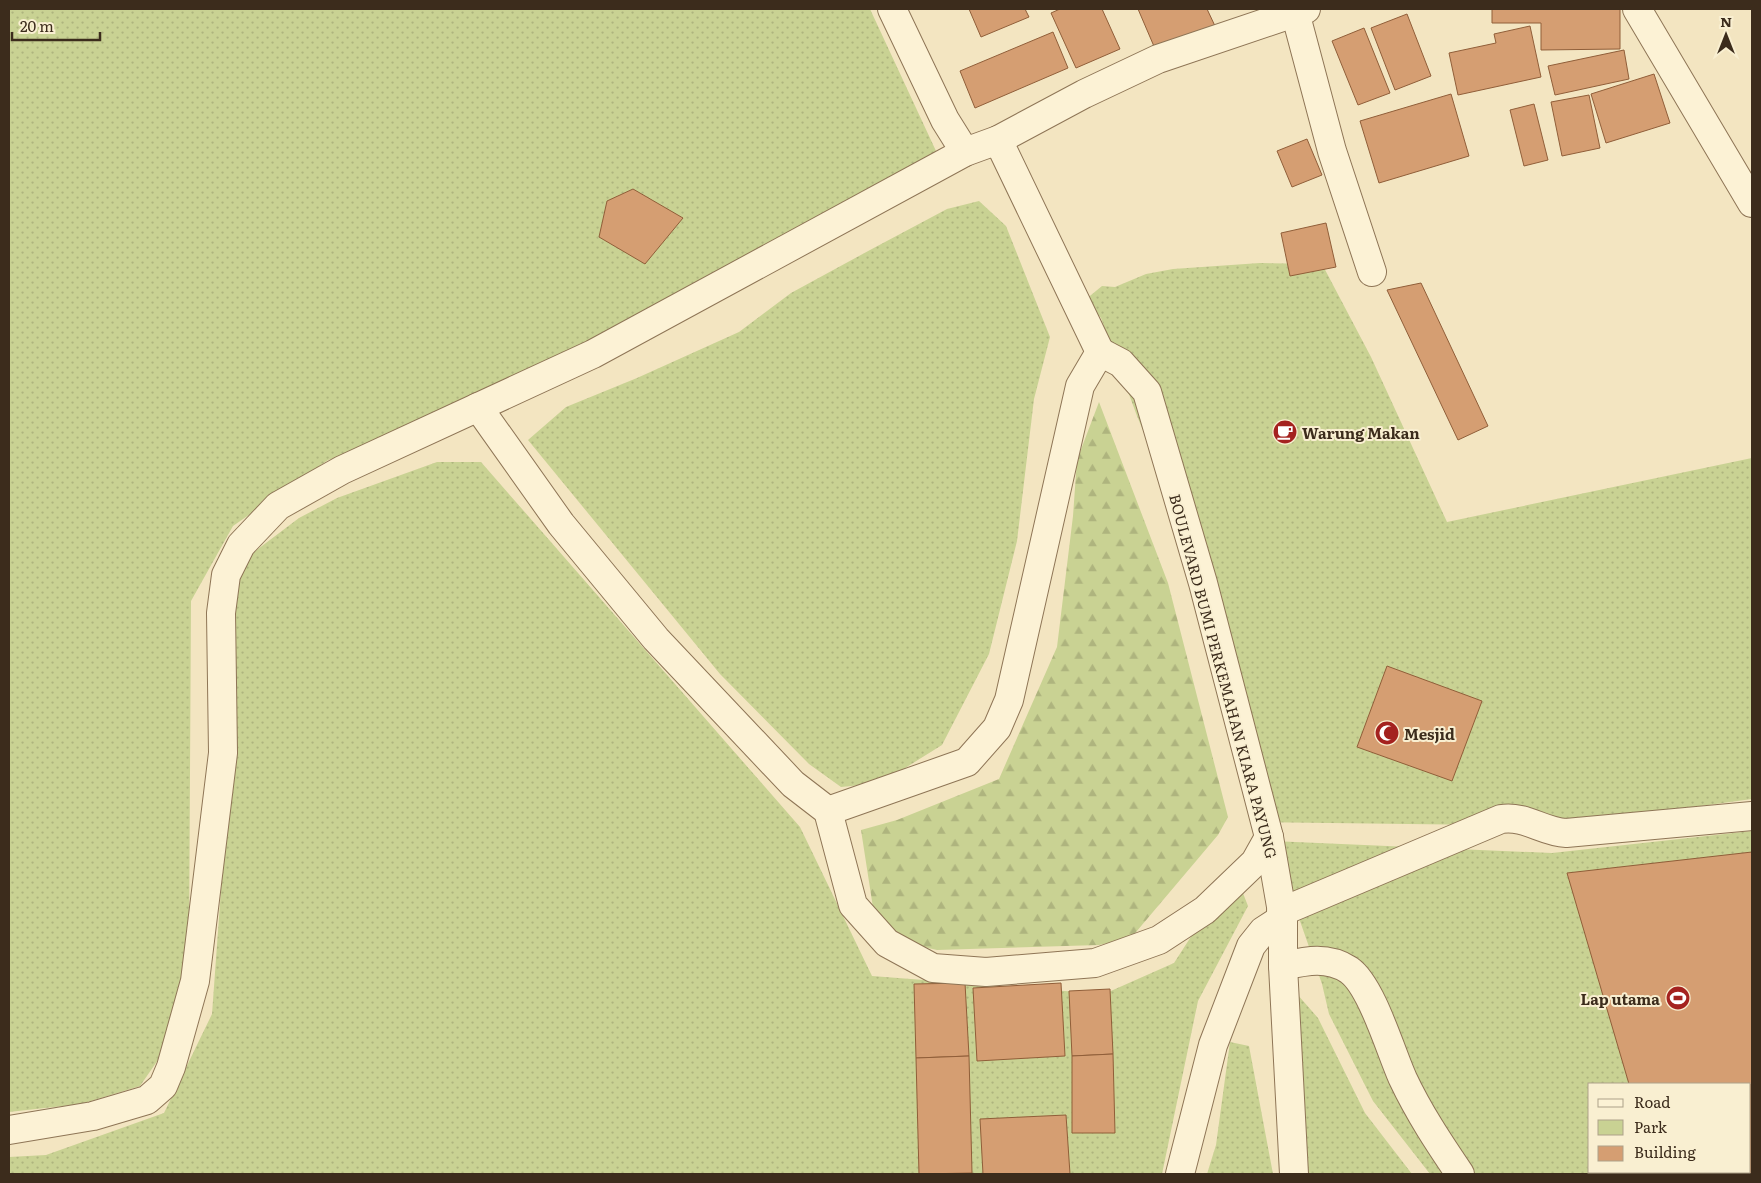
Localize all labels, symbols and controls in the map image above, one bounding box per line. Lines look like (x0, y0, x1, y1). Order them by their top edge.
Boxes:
scale bar (12, 10, 100, 42)
north arrow (1701, 10, 1751, 60)
text: N (1720, 11, 1732, 31)
text: 20 m (20, 14, 54, 37)
cafe icon: Warung Makan (1272, 419, 1298, 445)
place label: Warung Makan (1302, 421, 1420, 444)
street label: BOULEVARD BUMI PERKEMAHAN KIARA PAYUNG (1164, 491, 1284, 861)
mosque icon: Mesjid (1374, 720, 1400, 746)
place label: Mesjid (1404, 722, 1455, 745)
sports icon: Lap utama (1665, 985, 1691, 1011)
place label: Lap utama (1581, 987, 1660, 1010)
legend (1588, 1083, 1751, 1173)
text: Road (1634, 1090, 1670, 1113)
text: Park (1634, 1115, 1668, 1138)
text: Building (1634, 1140, 1696, 1163)

